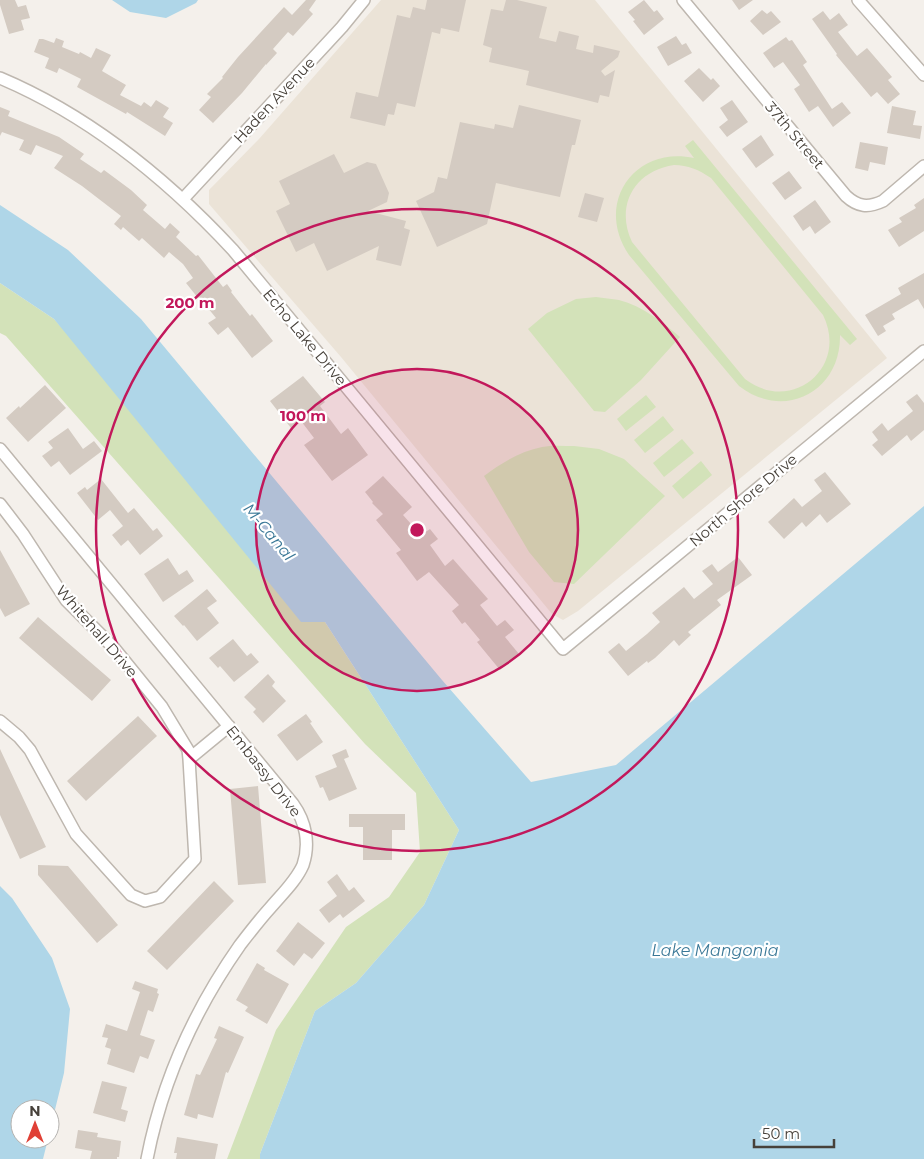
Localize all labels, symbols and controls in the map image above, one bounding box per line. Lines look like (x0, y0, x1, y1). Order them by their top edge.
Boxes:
street label: Haden Avenue (229, 53, 319, 147)
street label: 37th Street (761, 97, 829, 173)
street label: Echo Lake Drive (259, 285, 351, 389)
text: 200 m (165, 293, 215, 312)
text: 100 m (280, 406, 326, 425)
street label: North Shore Drive (685, 449, 801, 551)
water label: M-Canal (239, 499, 299, 565)
centre of rings (408, 521, 426, 539)
street label: Whitehall Drive (52, 581, 142, 681)
street label: Embassy Drive (222, 721, 306, 821)
water label: Lake Mangonia (651, 941, 779, 960)
north arrow (10, 1099, 60, 1149)
text: N (29, 1102, 41, 1120)
scale bar (754, 1116, 834, 1148)
text: 50 m (762, 1124, 800, 1143)

